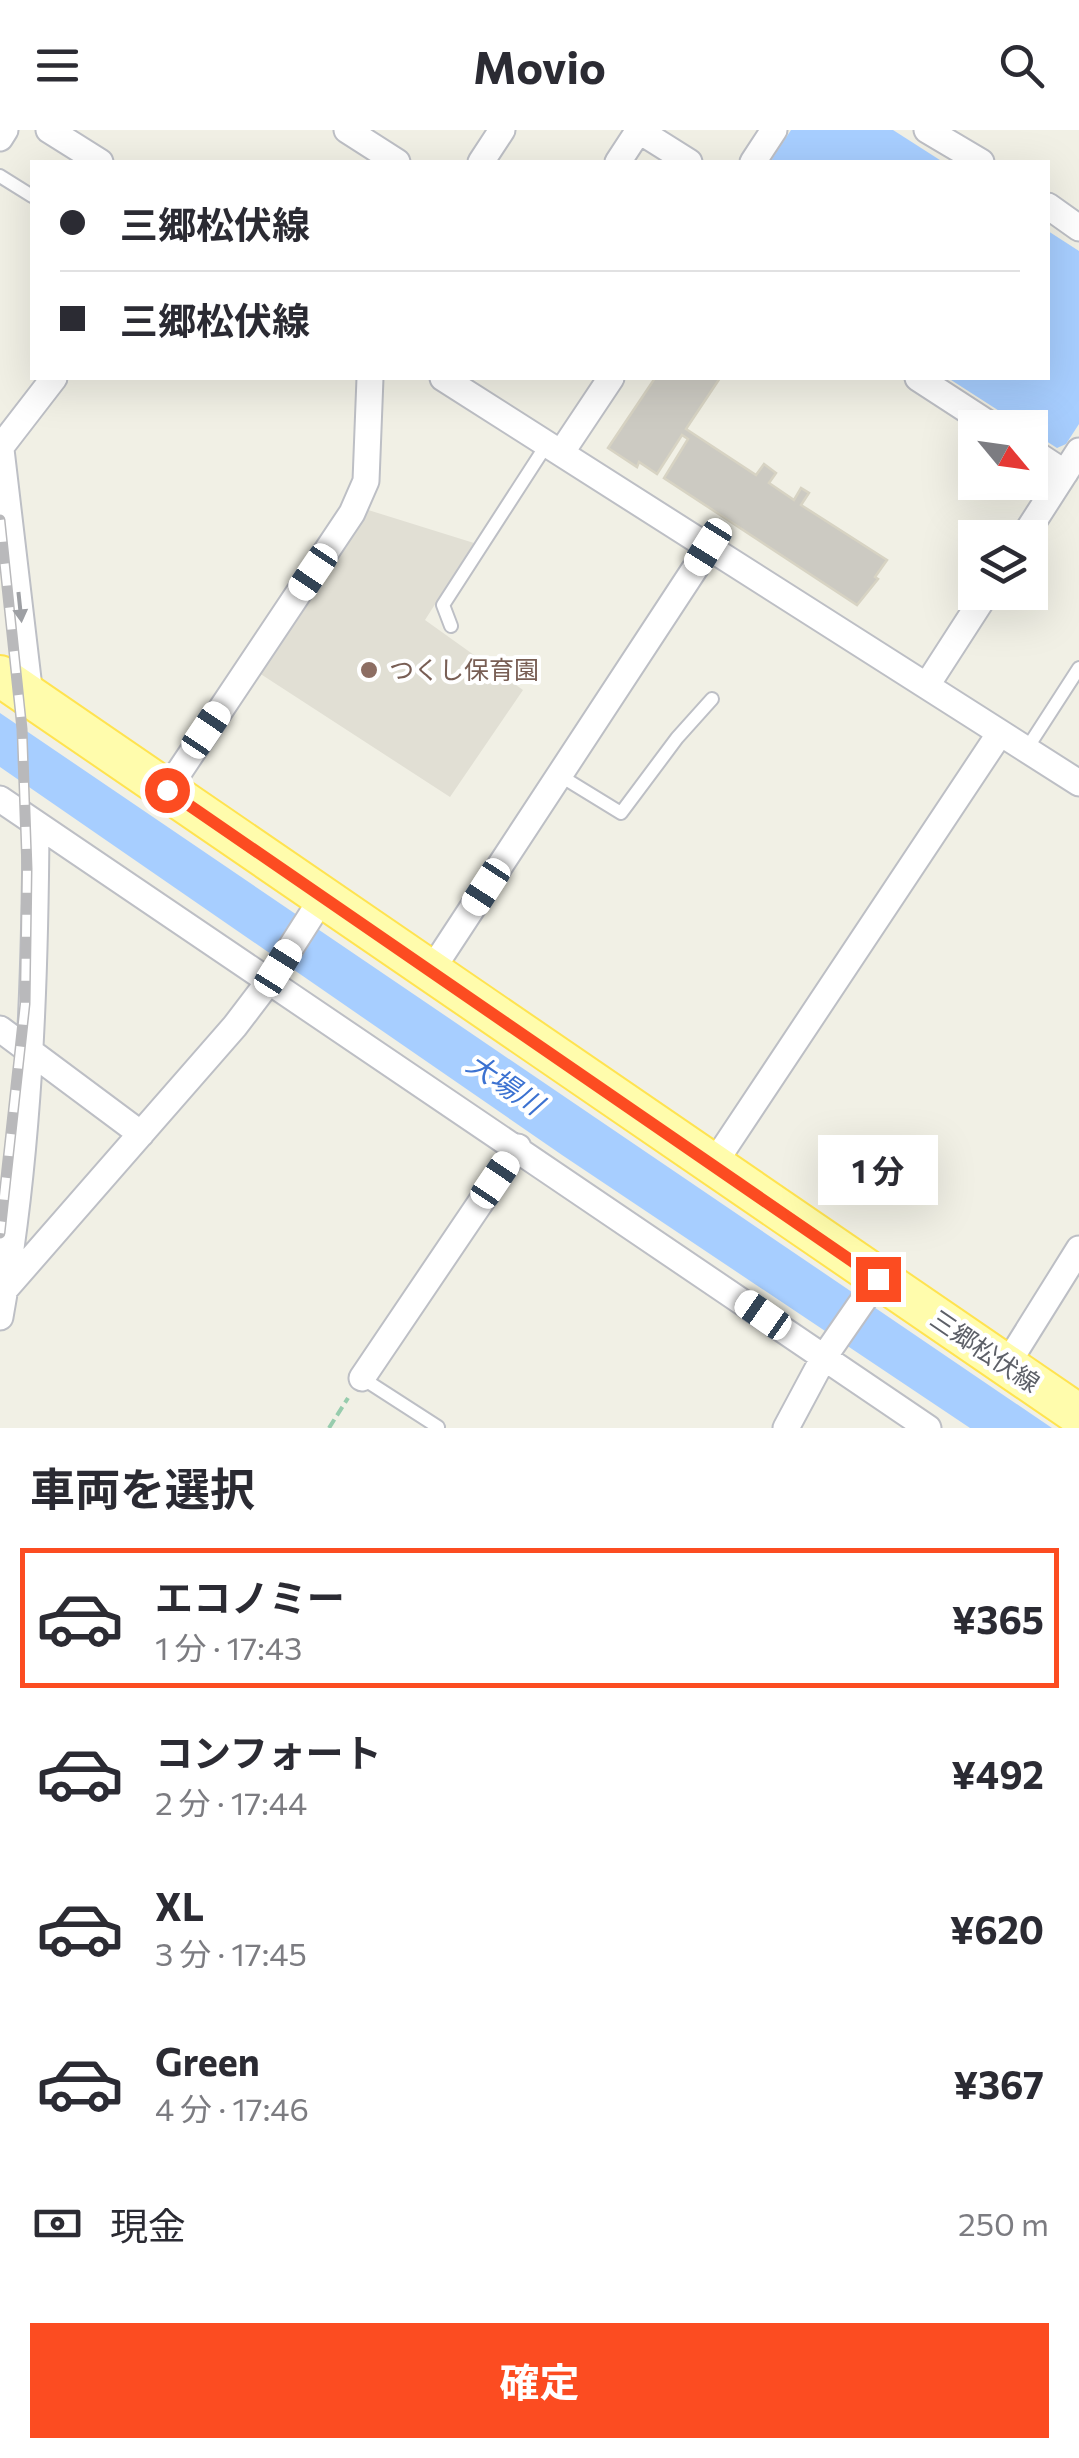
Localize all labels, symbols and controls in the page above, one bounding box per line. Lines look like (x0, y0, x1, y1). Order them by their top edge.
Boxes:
icon: menu (30, 38, 85, 93)
text: Movio (473, 38, 606, 93)
icon: search (994, 38, 1049, 93)
text: 三郷松伏線 (120, 200, 310, 247)
text: 三郷松伏線 (120, 296, 310, 343)
north arrow (958, 410, 1048, 500)
map controls (958, 410, 1048, 610)
car (679, 514, 737, 580)
button: layers (958, 520, 1048, 610)
car (284, 539, 342, 605)
one-way arrow (12, 592, 28, 624)
place label: つくし保育園 (389, 654, 539, 684)
marker: つくし保育園 (358, 659, 380, 681)
car (177, 697, 235, 763)
route start (145, 768, 190, 813)
car (457, 854, 515, 920)
car (249, 935, 307, 1001)
water label: 大場川 (461, 1046, 552, 1122)
callout: 1 分 (818, 1134, 938, 1204)
car (466, 1147, 524, 1213)
text: 1 分 (852, 1150, 904, 1190)
route end (856, 1257, 901, 1302)
car (730, 1286, 796, 1344)
street label: 三郷松伏線 (925, 1303, 1046, 1398)
text: 車両を選択 (30, 1460, 255, 1515)
icon: car (35, 1573, 125, 1663)
text: エコノミー (155, 1573, 345, 1620)
text: ¥365 (952, 1595, 1044, 1642)
text: 1 分 · 17:43 (155, 1627, 302, 1667)
icon: car (35, 1728, 125, 1818)
text: コンフォート (155, 1728, 382, 1775)
text: ¥492 (951, 1750, 1044, 1797)
text: 2 分 · 17:44 (155, 1782, 307, 1822)
text: XL (155, 1882, 204, 1929)
icon: car (35, 1883, 125, 1973)
text: ¥620 (950, 1905, 1044, 1952)
text: 3 分 · 17:45 (155, 1933, 307, 1973)
text: Green (155, 2037, 260, 2084)
icon: car (35, 2038, 125, 2128)
text: ¥367 (953, 2060, 1044, 2107)
text: 4 分 · 17:46 (155, 2088, 309, 2128)
icon: cash (30, 2196, 85, 2251)
text: 現金 (110, 2201, 186, 2248)
text: 250 m (958, 2203, 1049, 2243)
button: 確定 (30, 2323, 1049, 2438)

